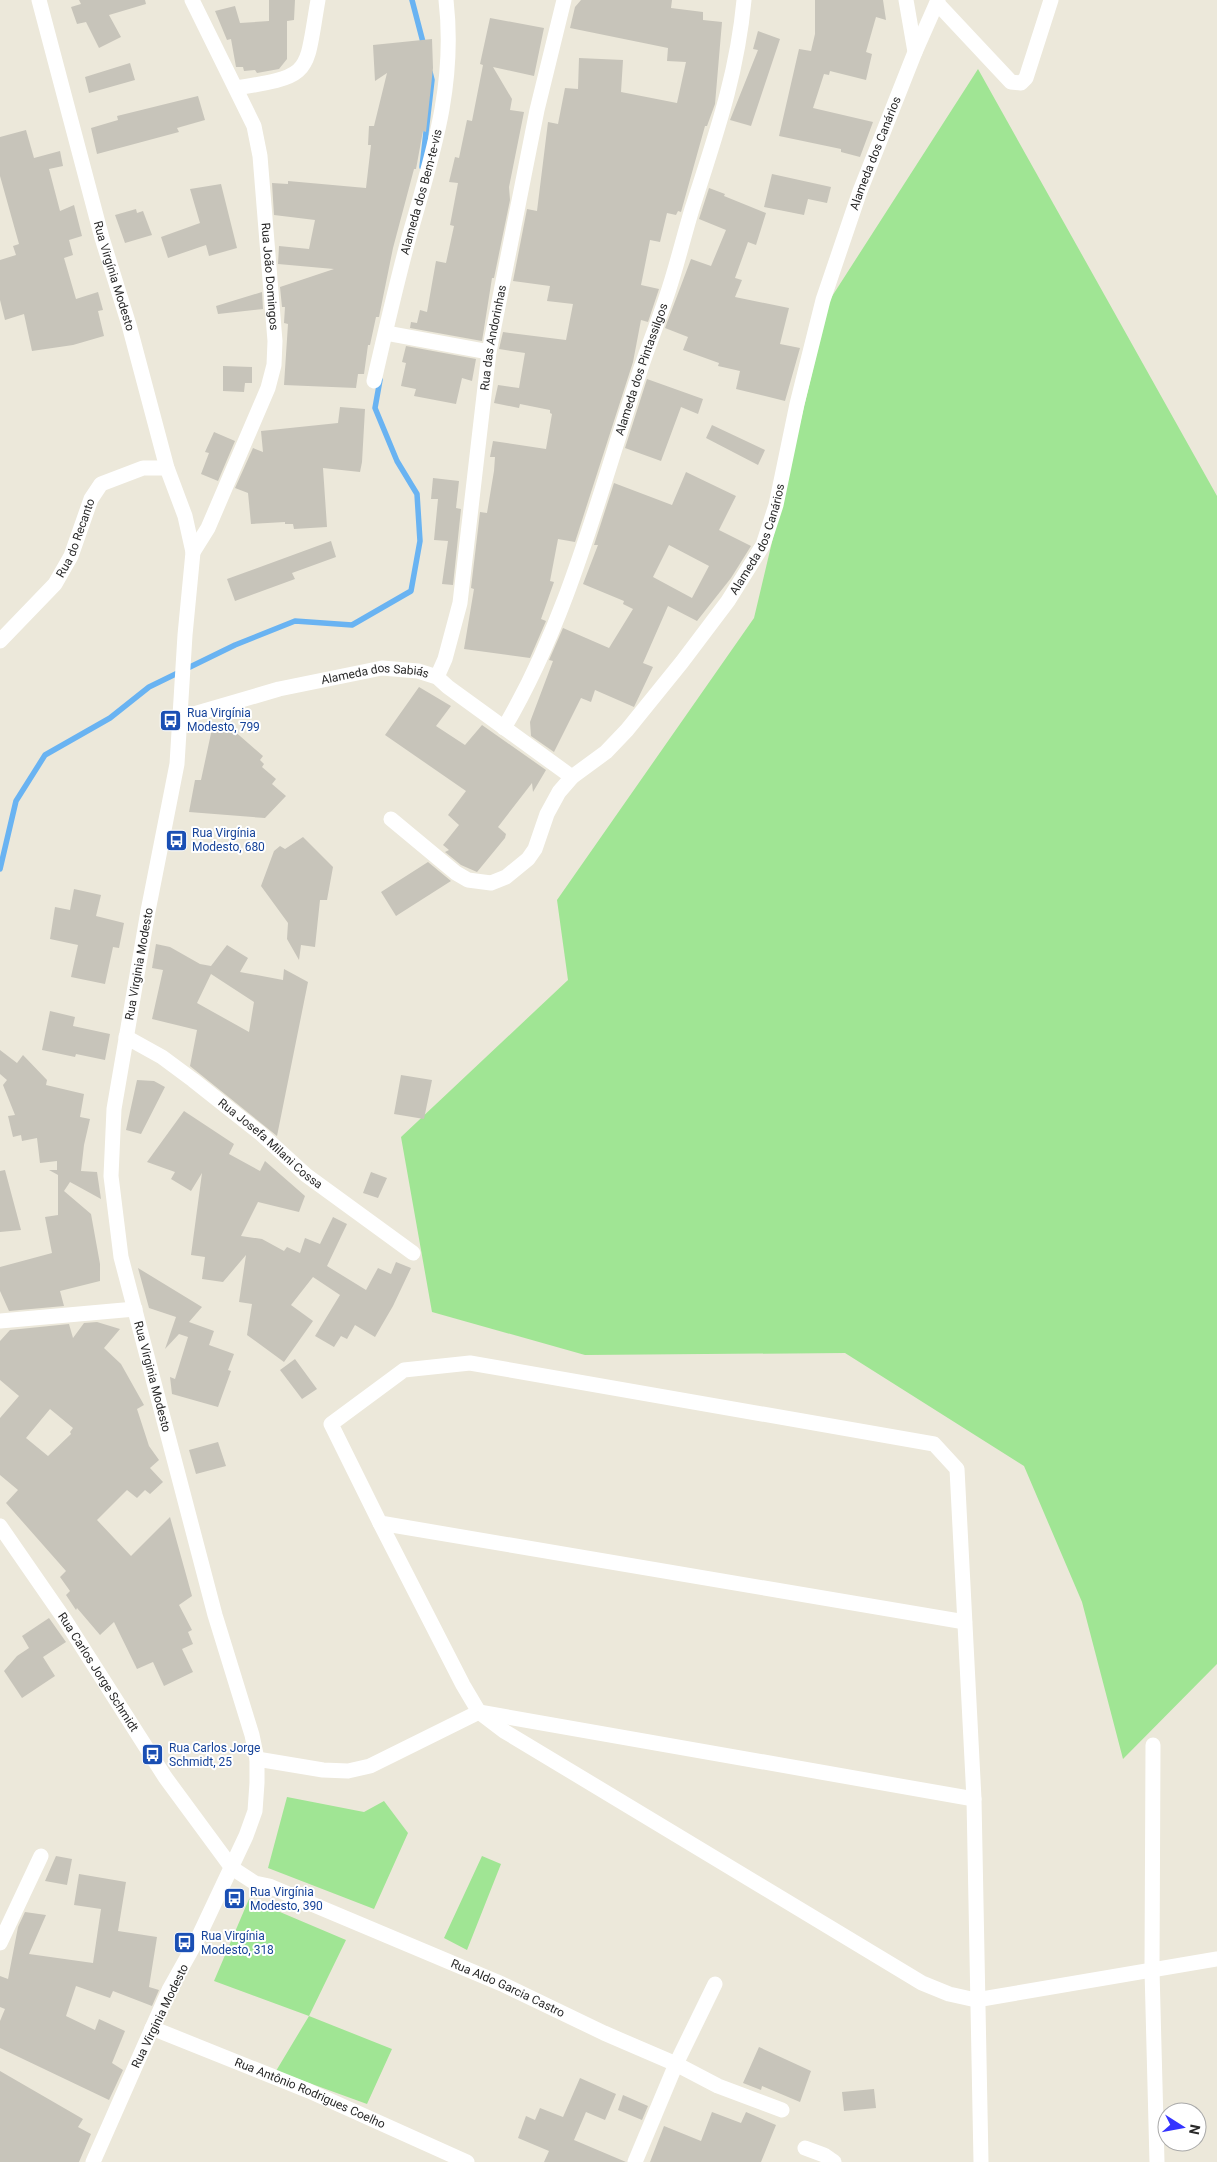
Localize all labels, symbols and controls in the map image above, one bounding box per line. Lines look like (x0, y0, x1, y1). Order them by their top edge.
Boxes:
street label: Alameda dos Canários (847, 94, 904, 212)
street label: Alameda dos Bem-te-vis (398, 128, 445, 256)
street label: Rua Virgínia Modesto (91, 219, 137, 333)
street label: Rua João Domingos (258, 222, 281, 331)
street label: Rua das Andorinhas (478, 284, 509, 391)
street label: Alameda dos Pintassilgos (613, 301, 671, 437)
street label: Alameda dos Canários (727, 482, 787, 597)
street label: Rua do Recanto (53, 496, 98, 580)
street label: Alameda dos Sabiás (320, 661, 431, 687)
place label: Rua Virgínia Modesto, 799 (187, 706, 260, 734)
bus stop icon: Rua Virgínia Modesto, 799 (159, 708, 183, 732)
place label: Rua Virgínia Modesto, 680 (192, 826, 265, 854)
bus stop icon: Rua Virgínia Modesto, 680 (164, 828, 188, 852)
street label: Rua Virginia Modesto (122, 906, 156, 1021)
street label: Rua Josefa Milani Cossa (215, 1096, 325, 1192)
street label: Rua Virginia Modesto (131, 1320, 174, 1434)
street label: Rua Carlos Jorge Schmidt (55, 1610, 141, 1734)
place label: Rua Carlos Jorge Schmidt, 25 (169, 1741, 260, 1769)
bus stop icon: Rua Carlos Jorge Schmidt, 25 (141, 1743, 165, 1767)
place label: Rua Virgínia Modesto, 390 (250, 1885, 323, 1913)
bus stop icon: Rua Virgínia Modesto, 390 (222, 1887, 246, 1911)
place label: Rua Virgínia Modesto, 318 (201, 1929, 274, 1957)
bus stop icon: Rua Virgínia Modesto, 318 (173, 1931, 197, 1955)
street label: Rua Aldo Garcia Castro (449, 1956, 567, 2020)
street label: Rua Virginia Modesto (129, 1962, 191, 2070)
street label: Rua Antônio Rodrigues Coelho (233, 2055, 388, 2131)
north arrow (1157, 2102, 1207, 2152)
text: N (1186, 2123, 1204, 2136)

